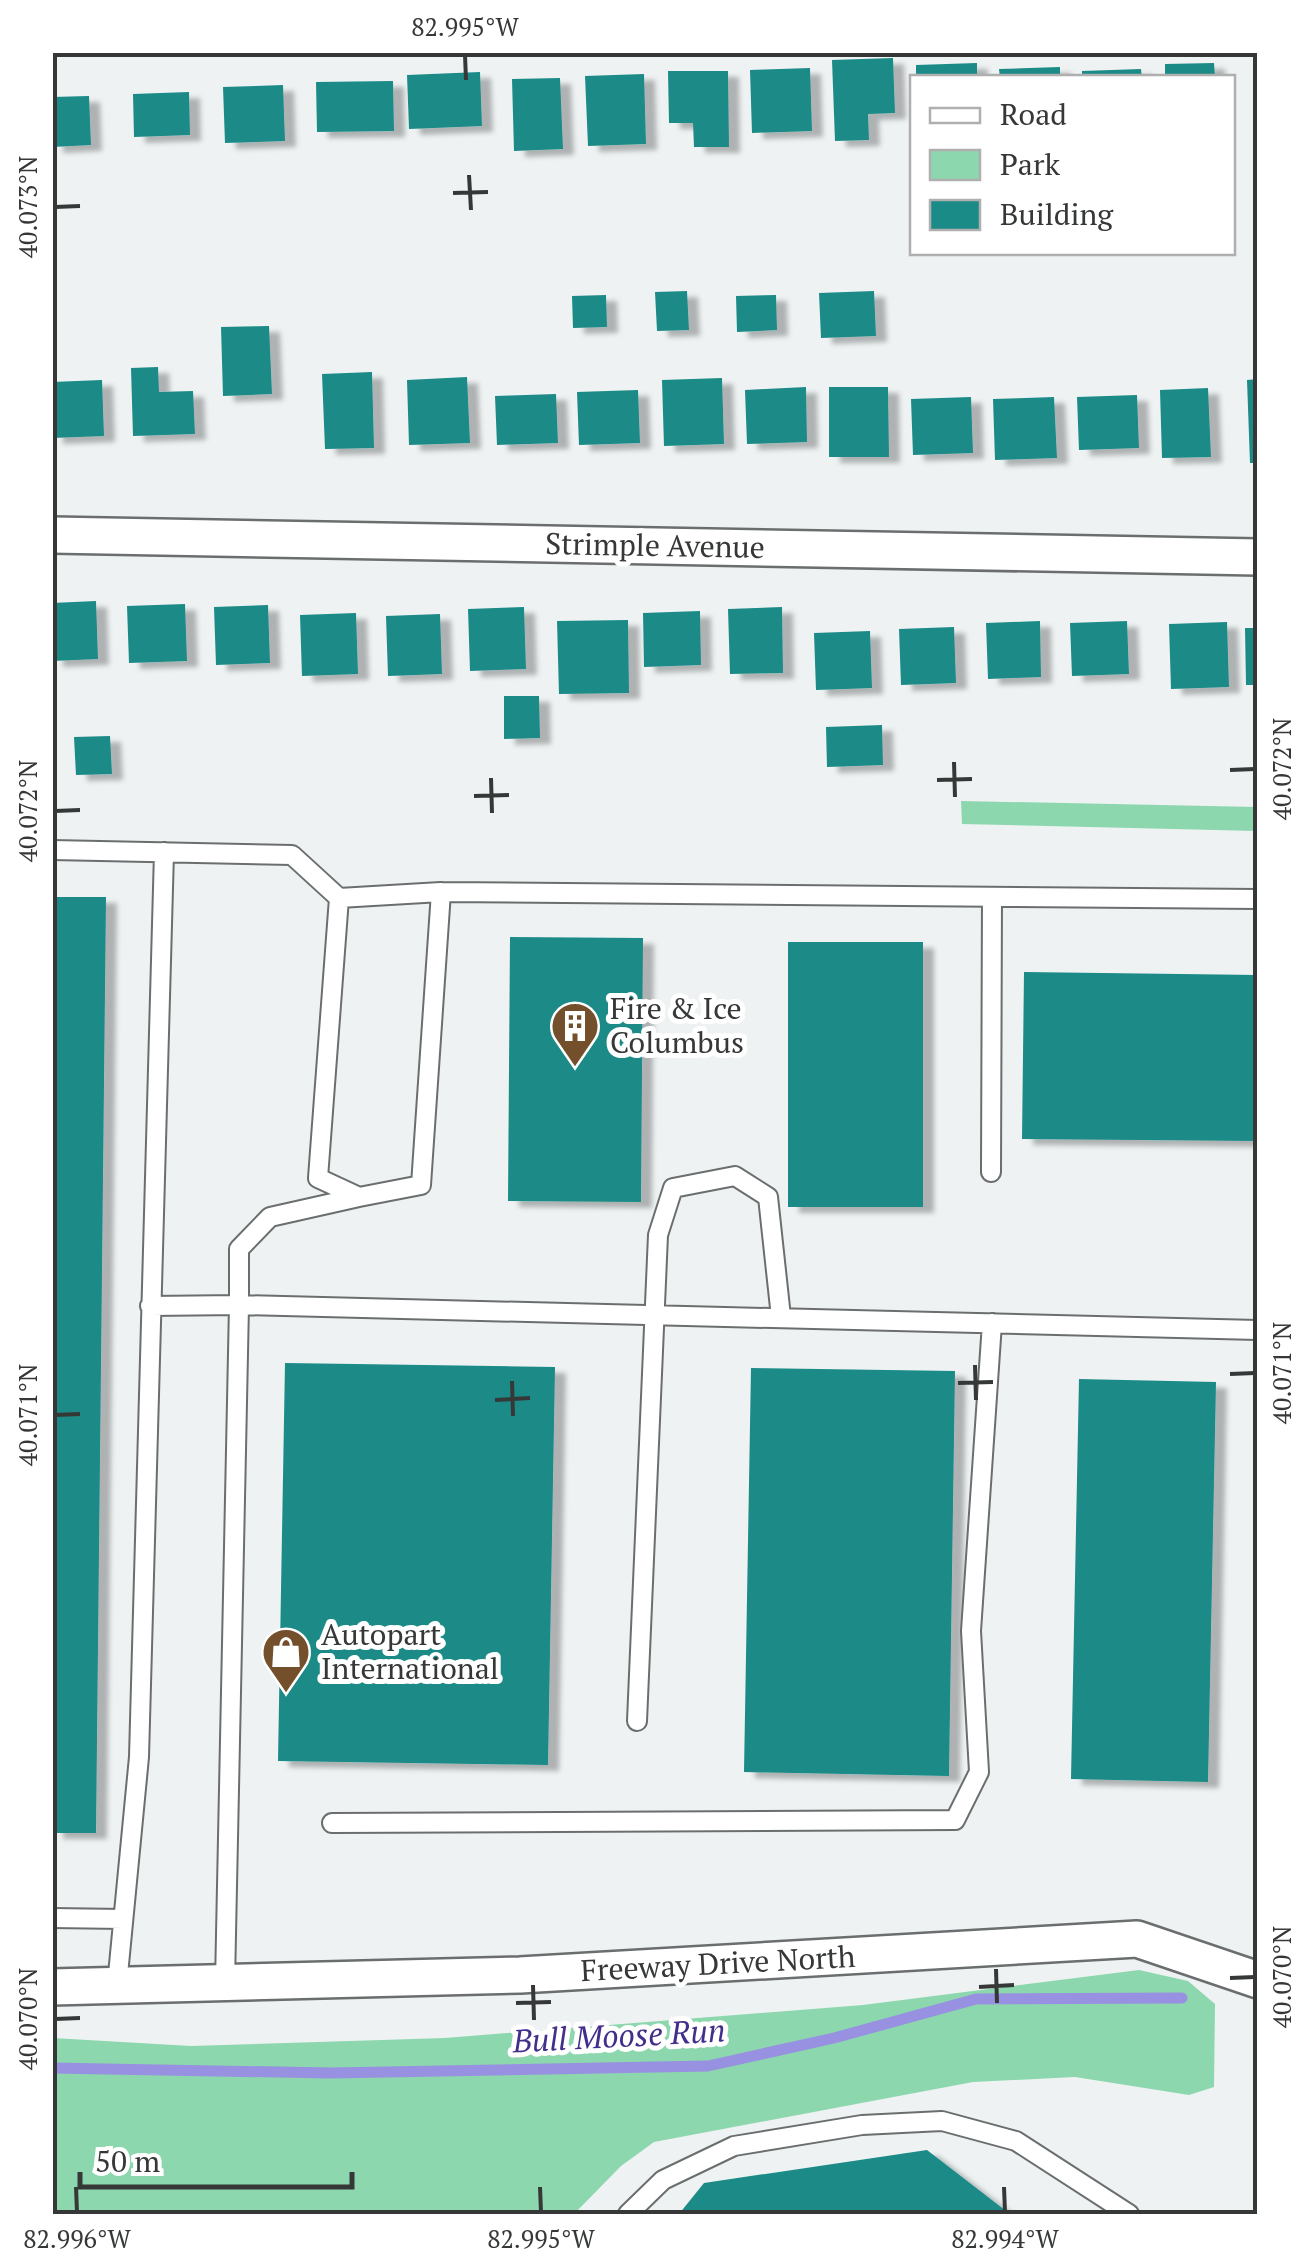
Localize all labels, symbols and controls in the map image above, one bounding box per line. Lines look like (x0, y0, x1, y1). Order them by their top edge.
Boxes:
text: 82.995°W (411, 10, 519, 43)
legend (910, 75, 1235, 255)
text: Road (1000, 94, 1067, 134)
text: Park (1000, 144, 1061, 184)
text: 40.073°N (11, 156, 44, 258)
text: Building (1000, 194, 1114, 234)
street label: Strimple Avenue (545, 523, 765, 567)
text: 40.072°N (1265, 718, 1298, 820)
text: 40.072°N (11, 760, 44, 862)
place label: Fire & Ice Columbus (610, 988, 744, 1062)
building icon: Fire & Ice Columbus (549, 1000, 601, 1068)
text: 40.071°N (1265, 1322, 1298, 1424)
text: 40.071°N (11, 1364, 44, 1466)
place label: Autopart International (321, 1614, 499, 1688)
shop icon: Autopart International (260, 1626, 312, 1694)
text: 40.070°N (1265, 1926, 1298, 2028)
street label: Freeway Drive North (580, 1936, 857, 1990)
text: 40.070°N (11, 1968, 44, 2070)
water label: Bull Moose Run (511, 2008, 726, 2062)
scale bar (80, 2127, 352, 2189)
text: 50 m (95, 2141, 160, 2181)
text: 82.996°W (23, 2222, 131, 2255)
text: 82.995°W (487, 2222, 595, 2255)
text: 82.994°W (951, 2222, 1059, 2255)

